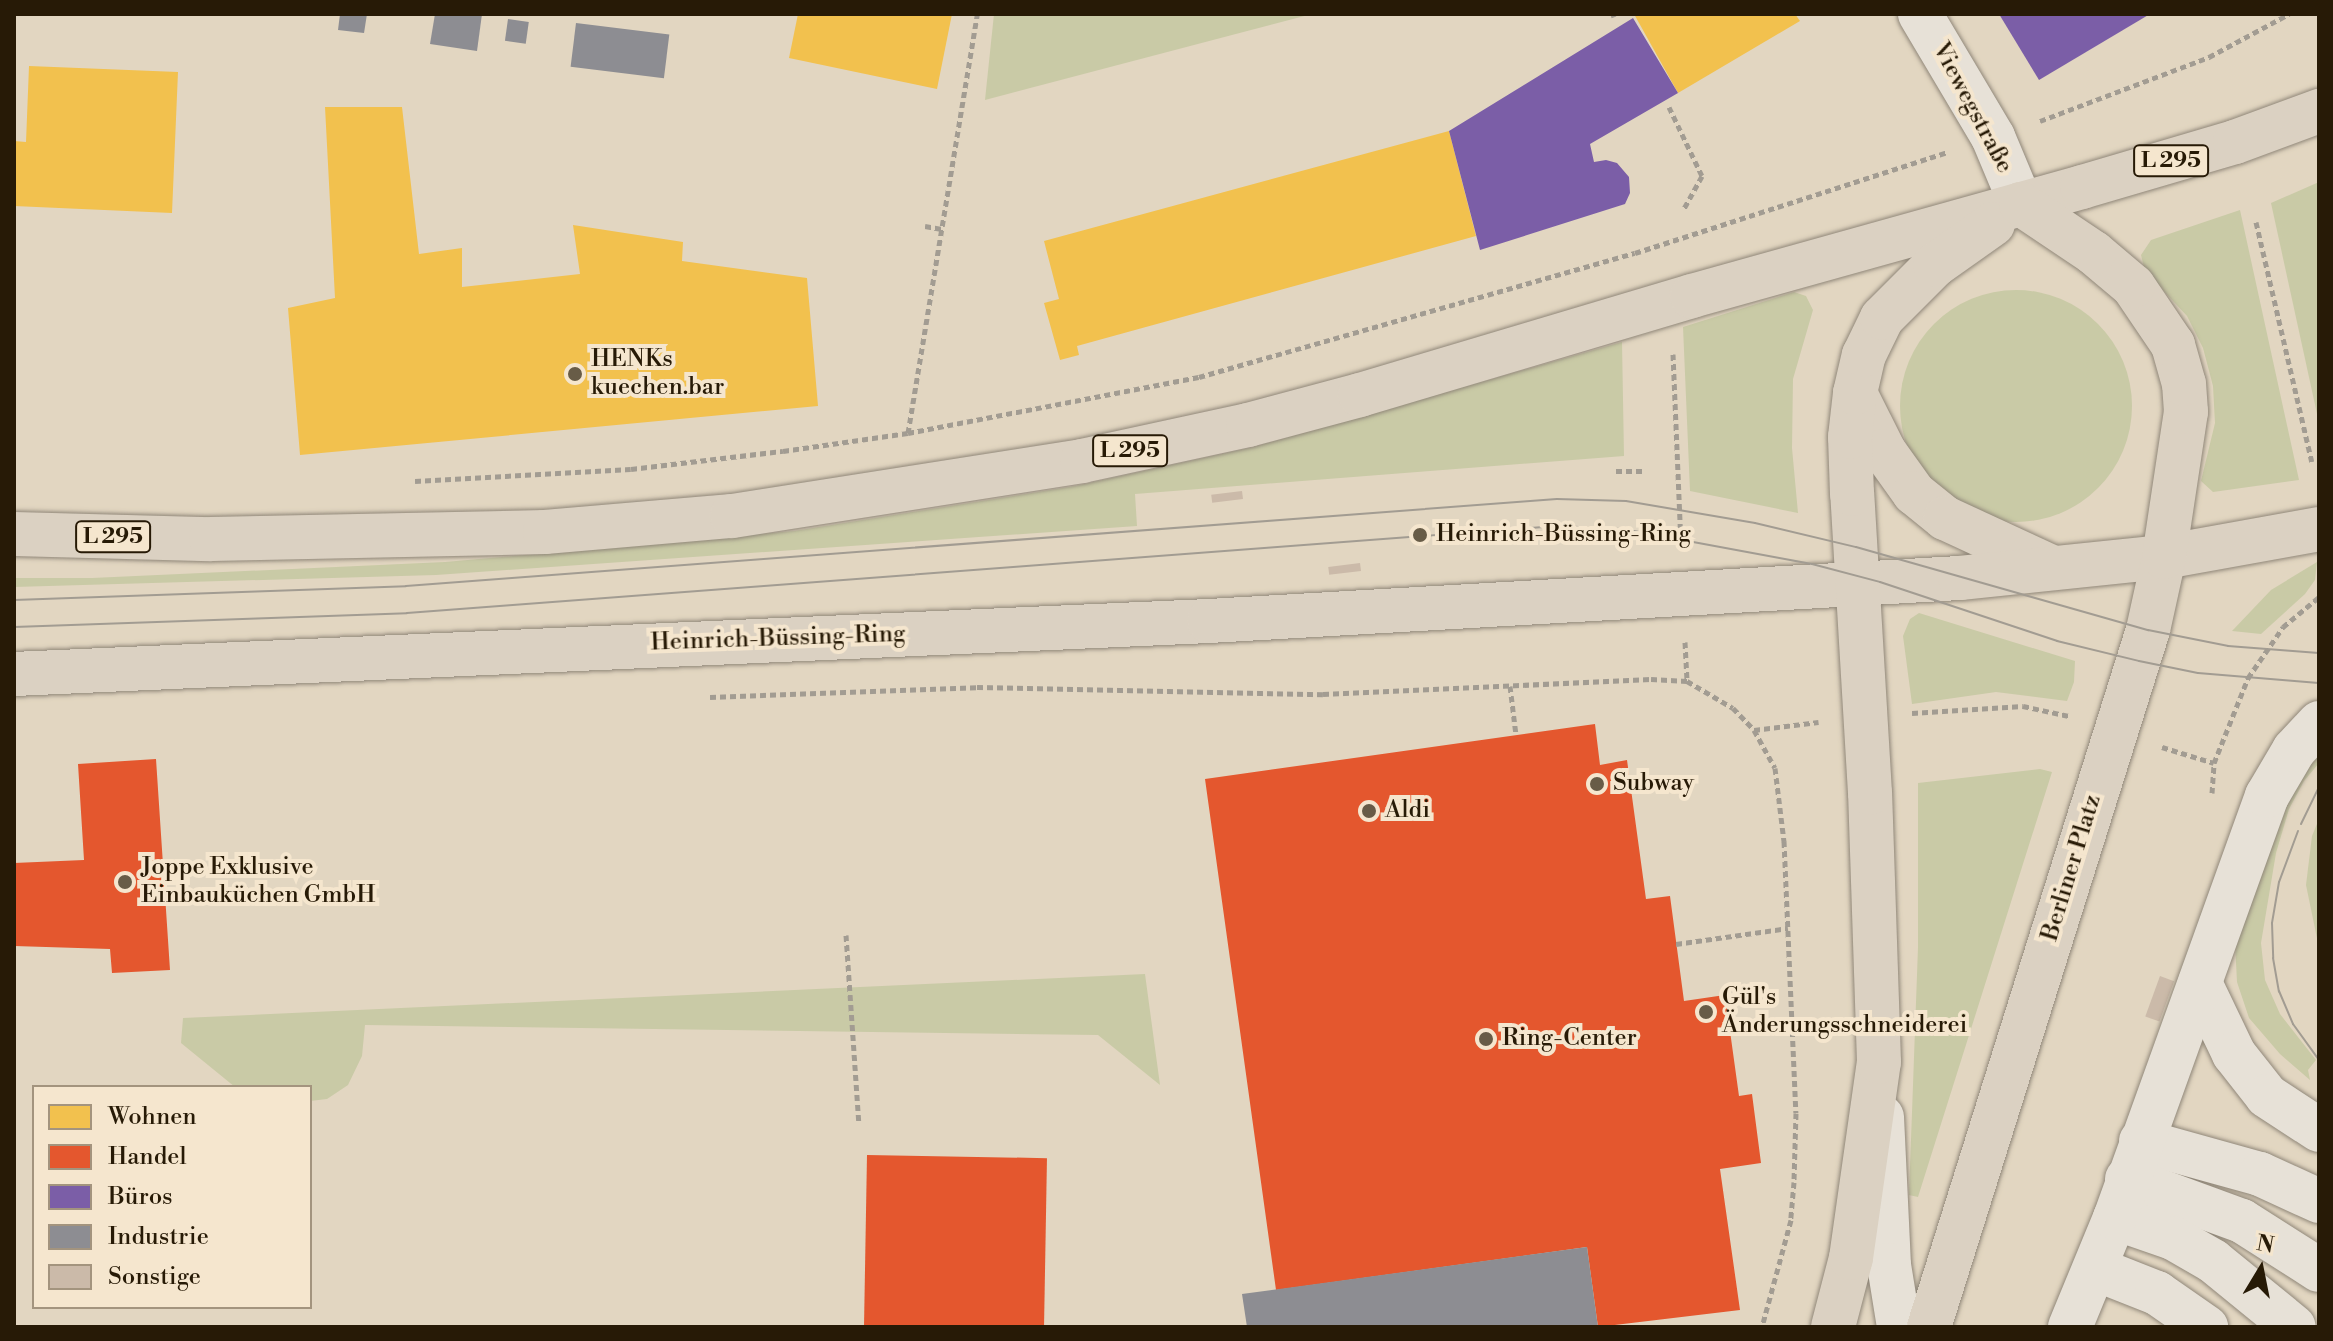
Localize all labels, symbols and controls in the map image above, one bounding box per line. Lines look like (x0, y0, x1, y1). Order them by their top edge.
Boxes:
street label: Viewegstraße (1925, 38, 2019, 178)
road number: L 295 (2133, 143, 2209, 179)
place label: HENKs kuechen.bar (591, 346, 724, 402)
marker: HENKs kuechen.bar (566, 365, 584, 383)
road number: L 295 (1092, 433, 1168, 469)
road number: L 295 (75, 519, 151, 555)
place label: Heinrich-Büssing-Ring (1436, 521, 1691, 549)
marker: Heinrich-Büssing-Ring (1411, 526, 1429, 544)
street label: Heinrich-Büssing-Ring (650, 620, 906, 658)
place label: Subway (1613, 770, 1694, 798)
marker: Subway (1588, 775, 1606, 793)
street label: Berliner Platz (2036, 791, 2108, 945)
place label: Aldi (1385, 797, 1430, 825)
marker: Aldi (1360, 802, 1378, 820)
place label: Joppe Exklusive Einbauküchen GmbH (141, 854, 375, 910)
marker: Joppe Exklusive Einbauküchen GmbH (116, 873, 134, 891)
place label: Gül's Änderungsschneiderei (1722, 984, 1968, 1040)
marker: Gül's Änderungsschneiderei (1697, 1003, 1715, 1021)
place label: Ring-Center (1502, 1025, 1637, 1053)
marker: Ring-Center (1477, 1030, 1495, 1048)
legend (32, 1085, 312, 1309)
text: Wohnen (108, 1102, 197, 1132)
text: Handel (108, 1142, 187, 1172)
text: Büros (108, 1182, 173, 1212)
text: Industrie (108, 1222, 209, 1252)
north arrow (2221, 1229, 2301, 1309)
text: N (2254, 1230, 2276, 1260)
text: Sonstige (108, 1262, 201, 1292)

